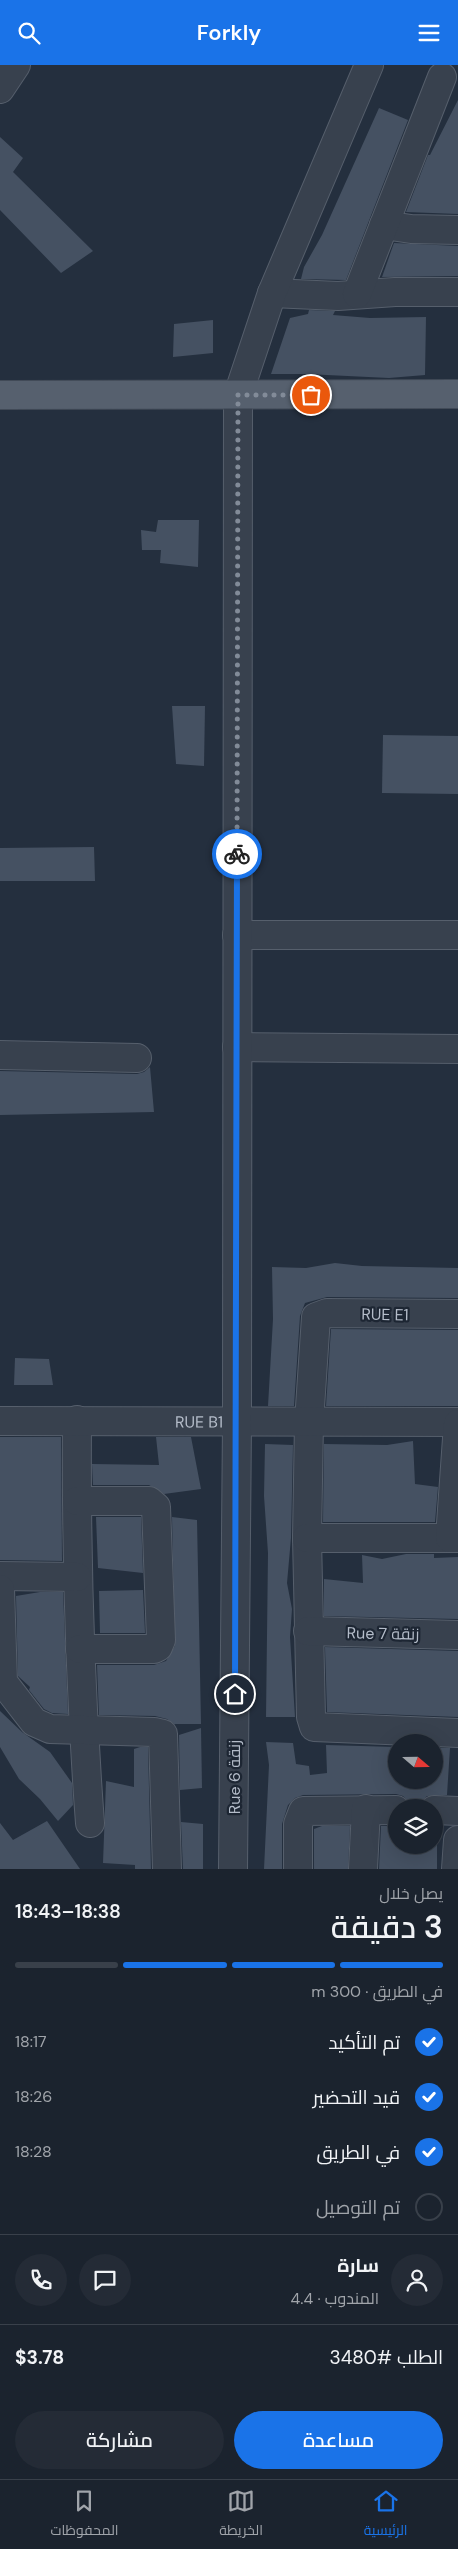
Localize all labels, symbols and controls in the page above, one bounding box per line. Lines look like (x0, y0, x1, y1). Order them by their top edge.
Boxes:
text: Forkly (197, 18, 261, 47)
icon: search (15, 19, 43, 47)
icon: menu (415, 19, 443, 47)
pin (290, 374, 332, 416)
icon: bag (297, 381, 325, 409)
courier (212, 829, 262, 879)
icon: bike (223, 840, 251, 868)
street label: RUE E1 (361, 1304, 409, 1325)
street label: RUE B1 (175, 1411, 223, 1432)
street label: Rue 7 زنقة (346, 1622, 420, 1645)
pin (214, 1673, 256, 1715)
icon: home (221, 1680, 249, 1708)
north arrow (388, 1734, 442, 1789)
map controls (388, 1734, 443, 1854)
street label: Rue 6 زنقة (224, 1740, 245, 1814)
button: layers (388, 1799, 443, 1854)
text: يصل خلال (379, 1883, 443, 1904)
text: 18:38–18:43 (15, 1899, 121, 1924)
text: 3 دقيقة (331, 1906, 443, 1948)
text: في الطريق · 300 m (311, 1981, 443, 2002)
icon: check (415, 2028, 443, 2056)
text: تم التأكيد (328, 2030, 400, 2055)
text: 18:17 (15, 2031, 47, 2052)
icon: check (415, 2083, 443, 2111)
text: قيد التحضير (313, 2085, 400, 2110)
text: 18:26 (15, 2086, 52, 2107)
icon: check (415, 2138, 443, 2166)
text: في الطريق (317, 2140, 400, 2165)
text: 18:28 (15, 2141, 52, 2162)
text: تم التوصيل (316, 2195, 400, 2220)
text: سارة (337, 2253, 379, 2278)
button: phone (15, 2254, 67, 2306)
button: chat (79, 2254, 131, 2306)
button: person (391, 2254, 443, 2306)
text: المندوب · 4.4 (291, 2288, 379, 2309)
text: $3.78 (15, 2345, 64, 2370)
text: الطلب #3480 (329, 2345, 443, 2370)
button: مشاركة (15, 2411, 224, 2469)
button: مساعدة (234, 2411, 443, 2469)
tab: المحفوظات (50, 2487, 119, 2543)
tab: الخريطة (219, 2487, 263, 2543)
tab: الرئيسية (364, 2487, 408, 2543)

